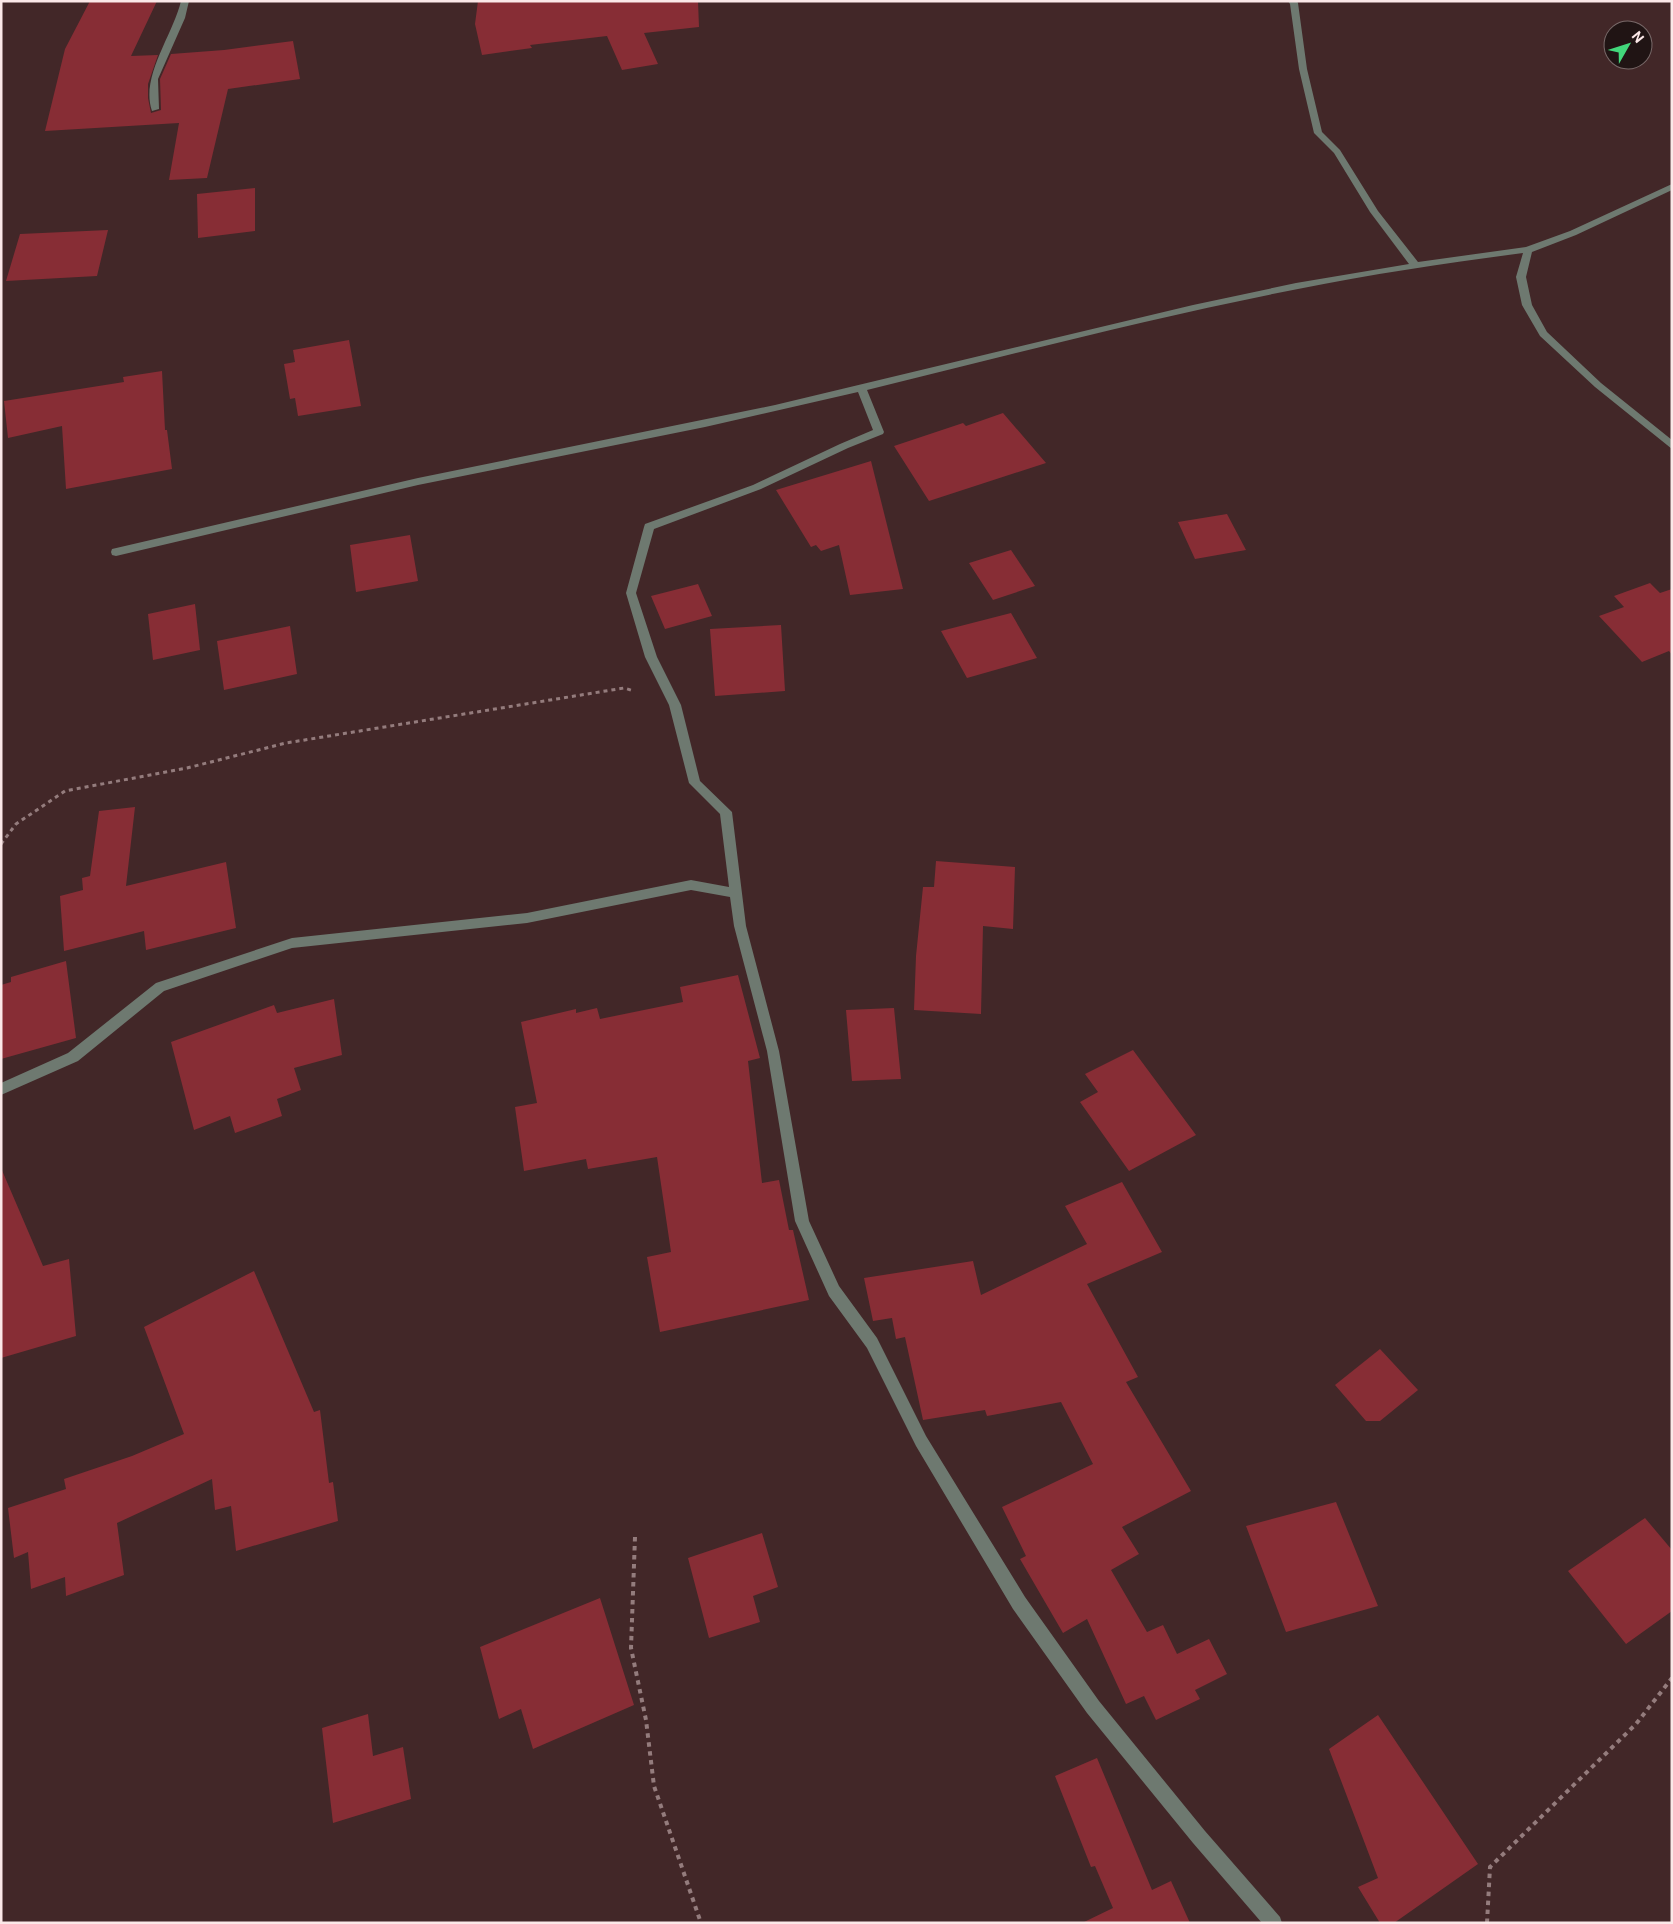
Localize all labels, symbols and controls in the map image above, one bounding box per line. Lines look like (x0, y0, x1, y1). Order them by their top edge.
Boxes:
north arrow (1603, 20, 1653, 70)
text: N (1629, 28, 1647, 46)

